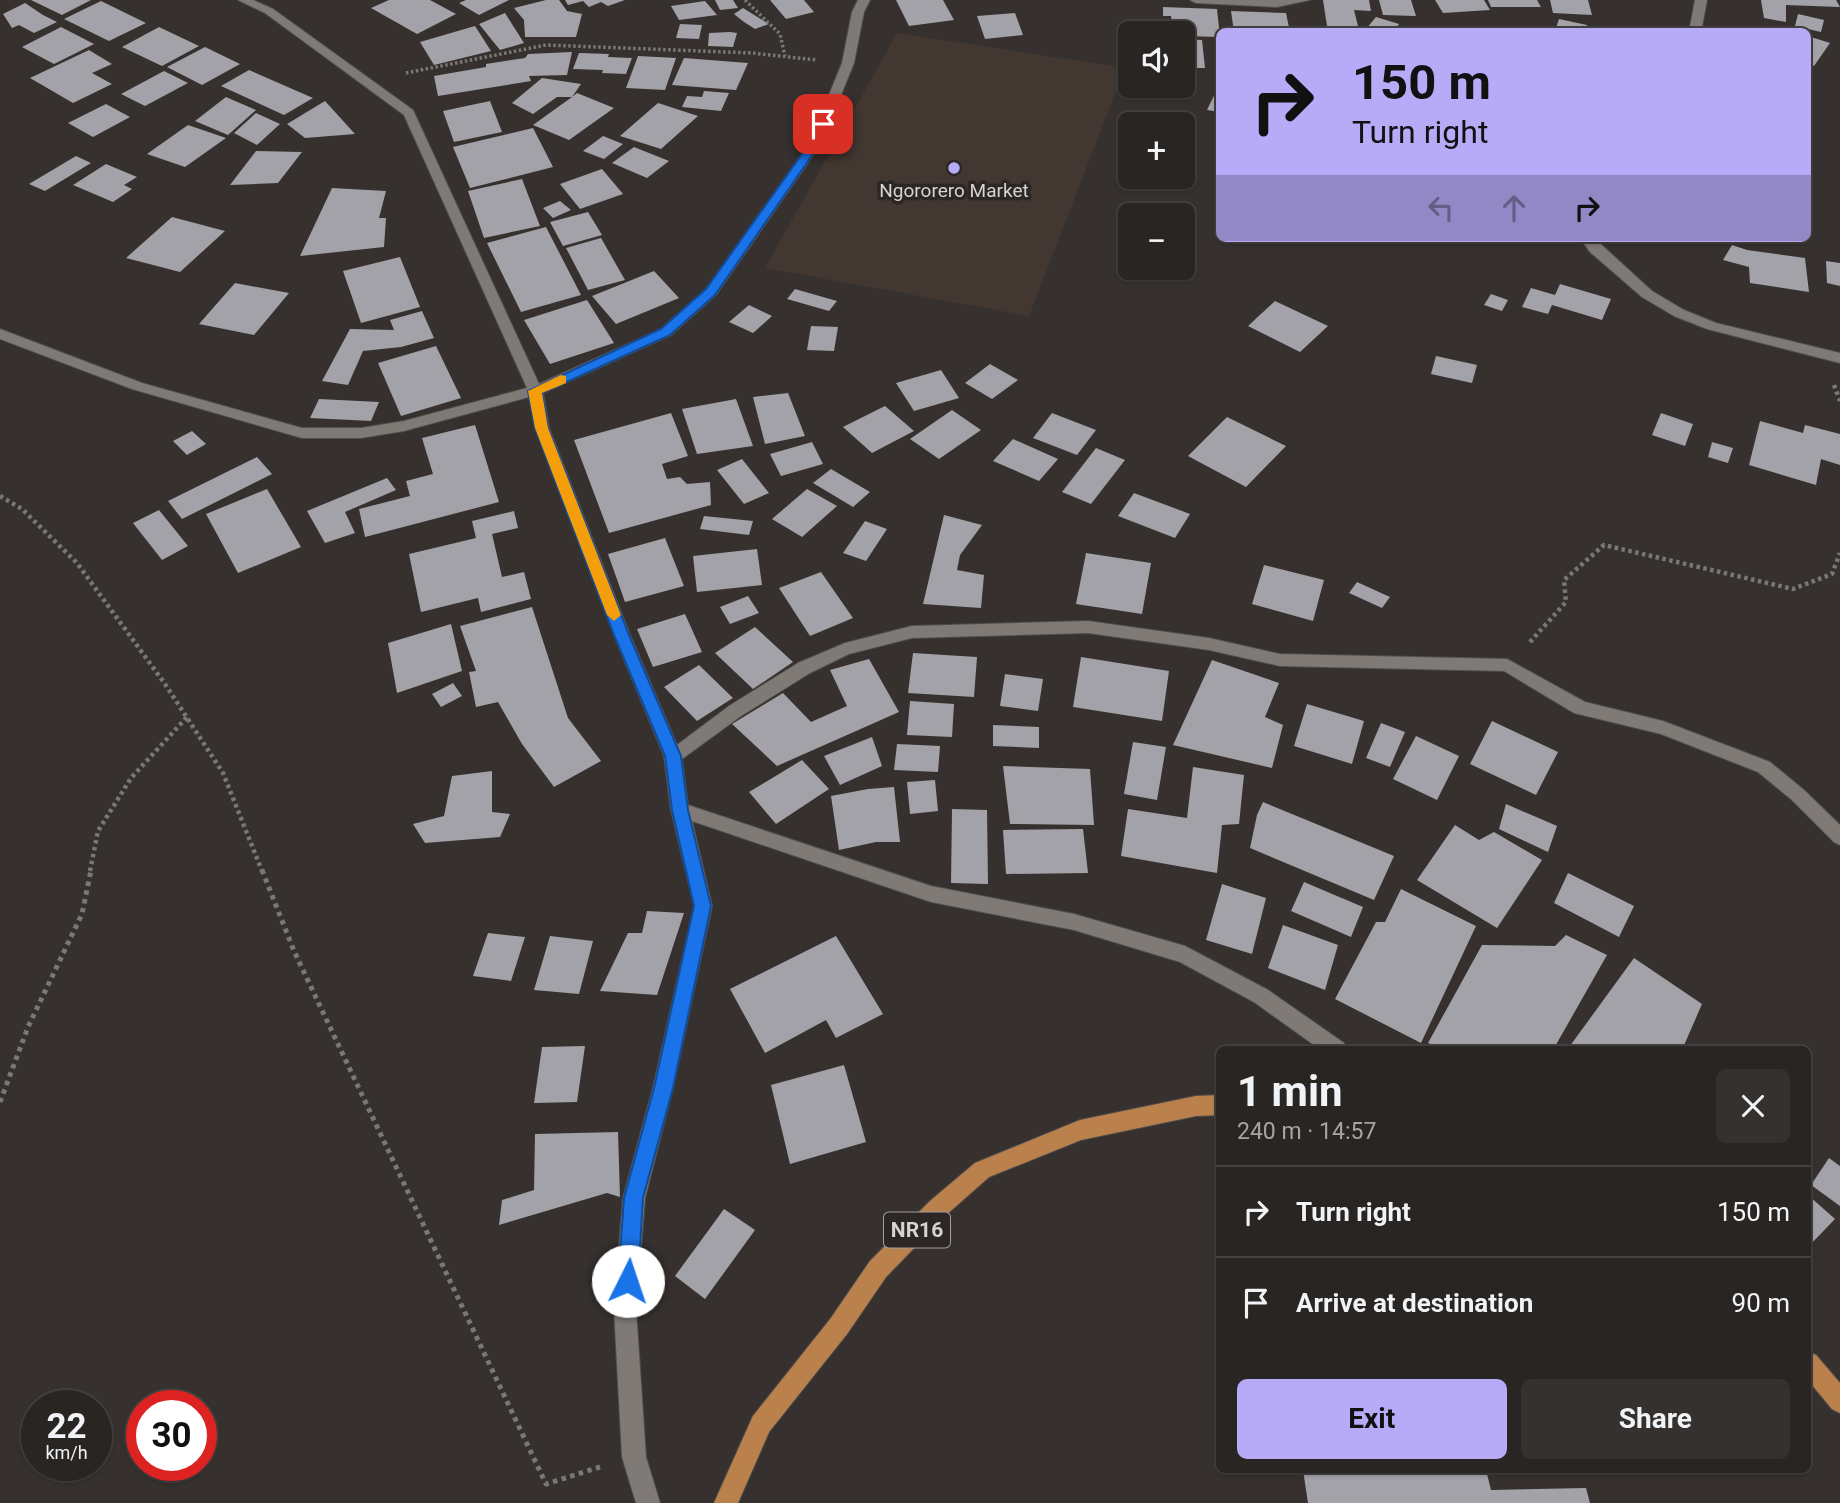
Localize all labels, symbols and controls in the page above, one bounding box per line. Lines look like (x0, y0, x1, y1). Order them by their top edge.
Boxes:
map controls (1118, 21, 1195, 280)
button: sound (1118, 21, 1195, 98)
text: 150 m (1352, 54, 1491, 111)
icon: right (1237, 56, 1328, 147)
pin (793, 94, 853, 154)
icon: arrive (804, 105, 842, 143)
button: + (1118, 112, 1195, 189)
text: Turn right (1352, 113, 1488, 151)
marker: Ngororero Market (946, 160, 962, 176)
place label: Ngororero Market (879, 179, 1029, 202)
icon: left (1422, 189, 1460, 227)
icon: ahead (1495, 189, 1533, 227)
icon: right (1568, 189, 1606, 227)
button: − (1118, 203, 1195, 280)
text: 1 min (1237, 1067, 1343, 1116)
button: close (1716, 1069, 1790, 1143)
text: 240 m · 14:57 (1237, 1118, 1376, 1145)
icon: right (1237, 1193, 1275, 1231)
text: Turn right (1296, 1197, 1411, 1227)
text: 150 m (1717, 1197, 1790, 1227)
road number: NR16 (884, 1212, 950, 1248)
position arrow (591, 1244, 665, 1318)
icon: arrive (1237, 1284, 1275, 1322)
text: Arrive at destination (1296, 1288, 1533, 1318)
text: 90 m (1732, 1288, 1790, 1318)
button: Exit (1237, 1379, 1507, 1459)
button: Share (1521, 1379, 1790, 1459)
speed limit sign: 30 (126, 1390, 217, 1481)
text: 22 (46, 1406, 87, 1447)
text: km/h (45, 1442, 88, 1463)

